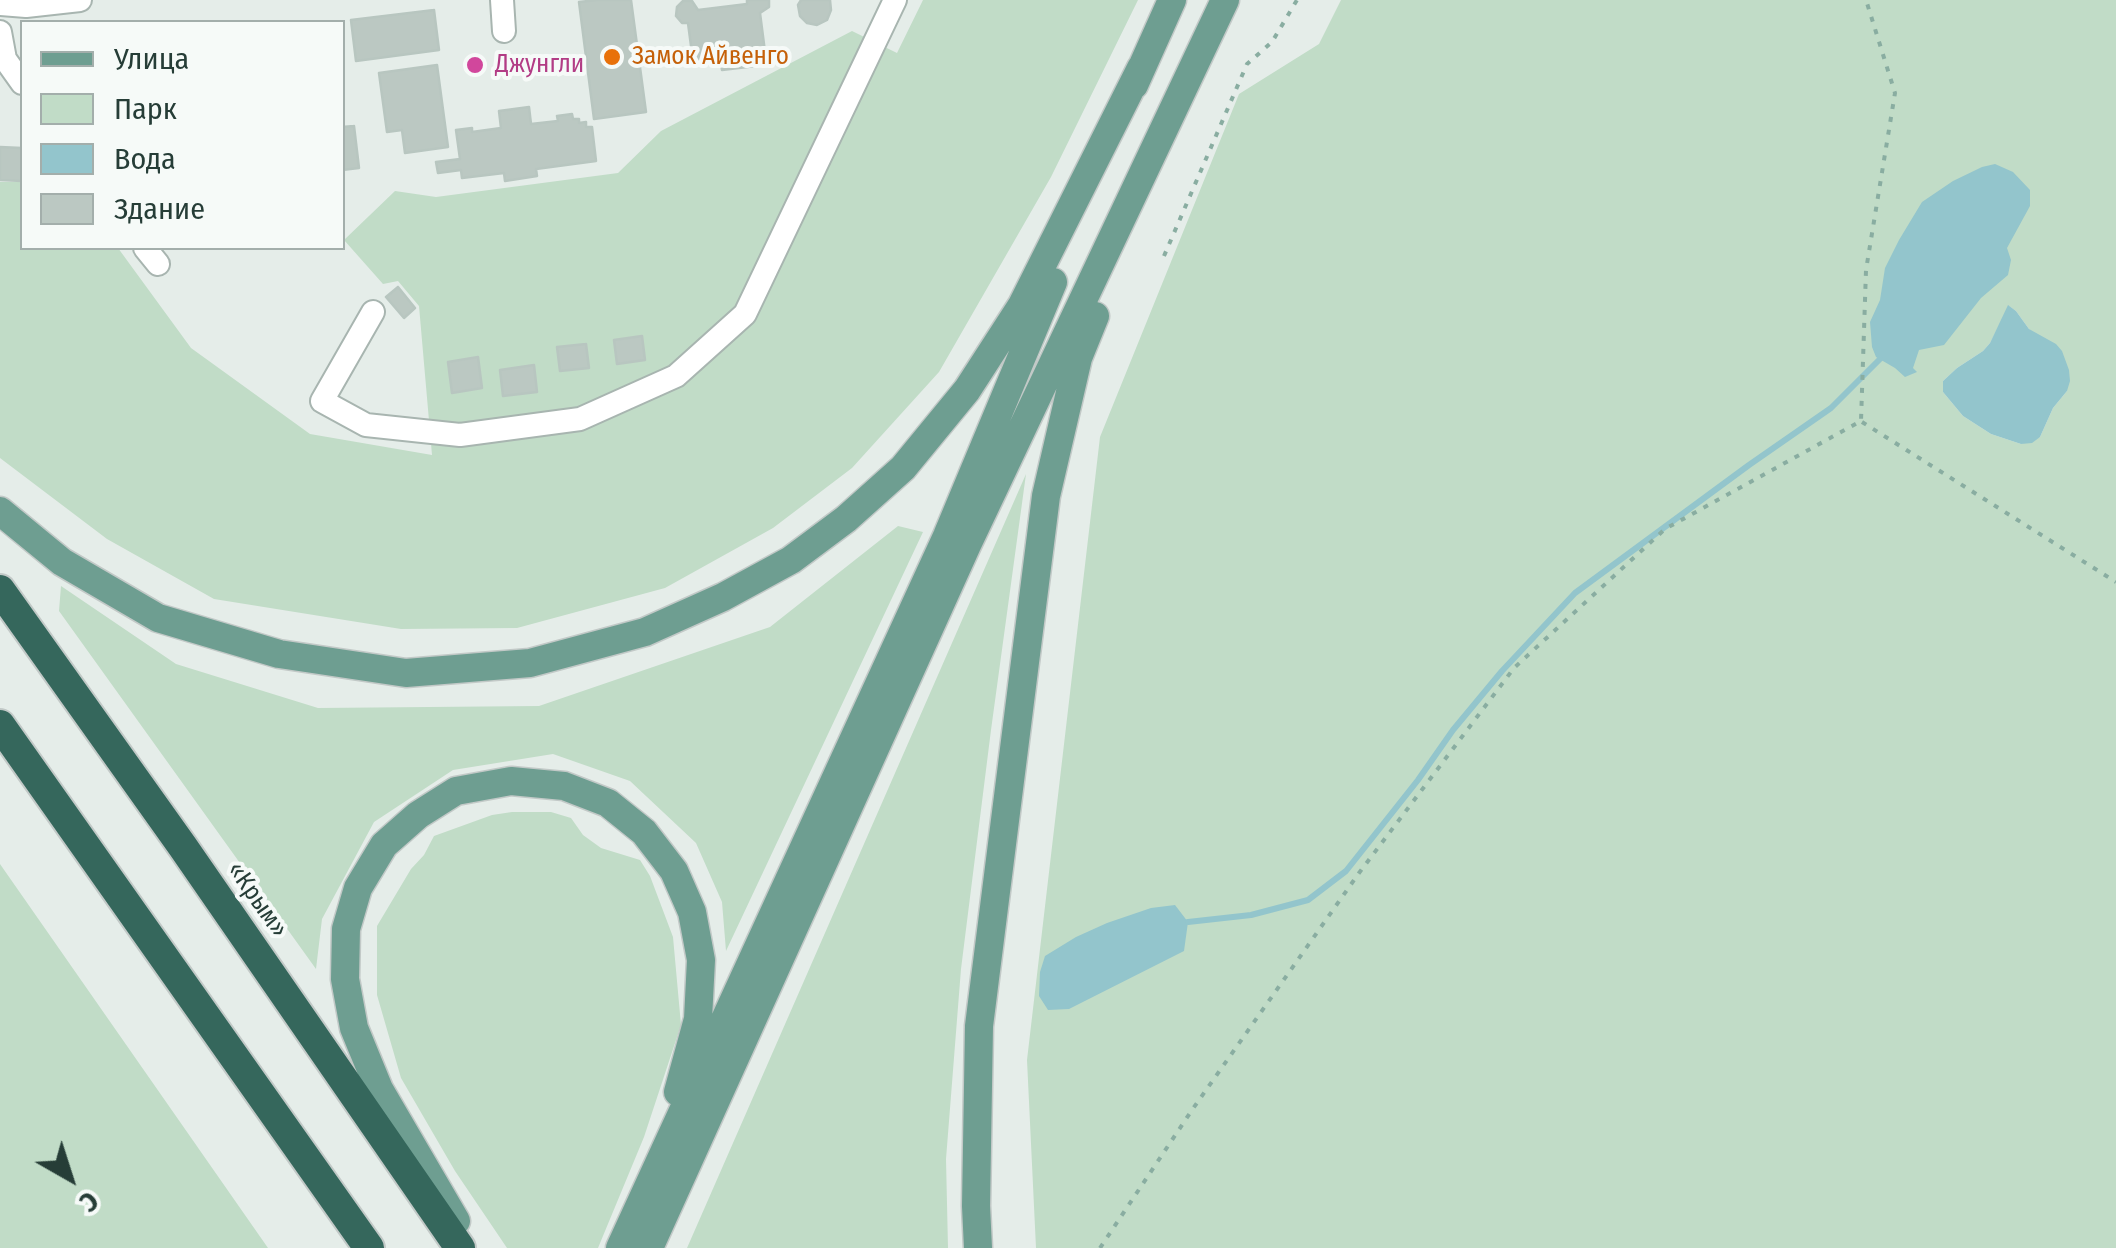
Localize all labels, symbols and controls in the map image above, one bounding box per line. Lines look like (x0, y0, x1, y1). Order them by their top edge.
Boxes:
legend (20, 20, 345, 250)
text: Улица (114, 41, 189, 77)
place label: Замок Айвенго (632, 42, 789, 72)
marker: Замок Айвенго (601, 46, 623, 68)
place label: Джунгли (495, 50, 584, 80)
marker: Джунгли (464, 54, 486, 76)
text: Парк (114, 91, 177, 127)
text: Вода (114, 141, 176, 177)
text: Здание (114, 191, 205, 227)
street label: «Крым» (220, 856, 294, 944)
north arrow (20, 1128, 120, 1228)
text: С (73, 1184, 105, 1219)

